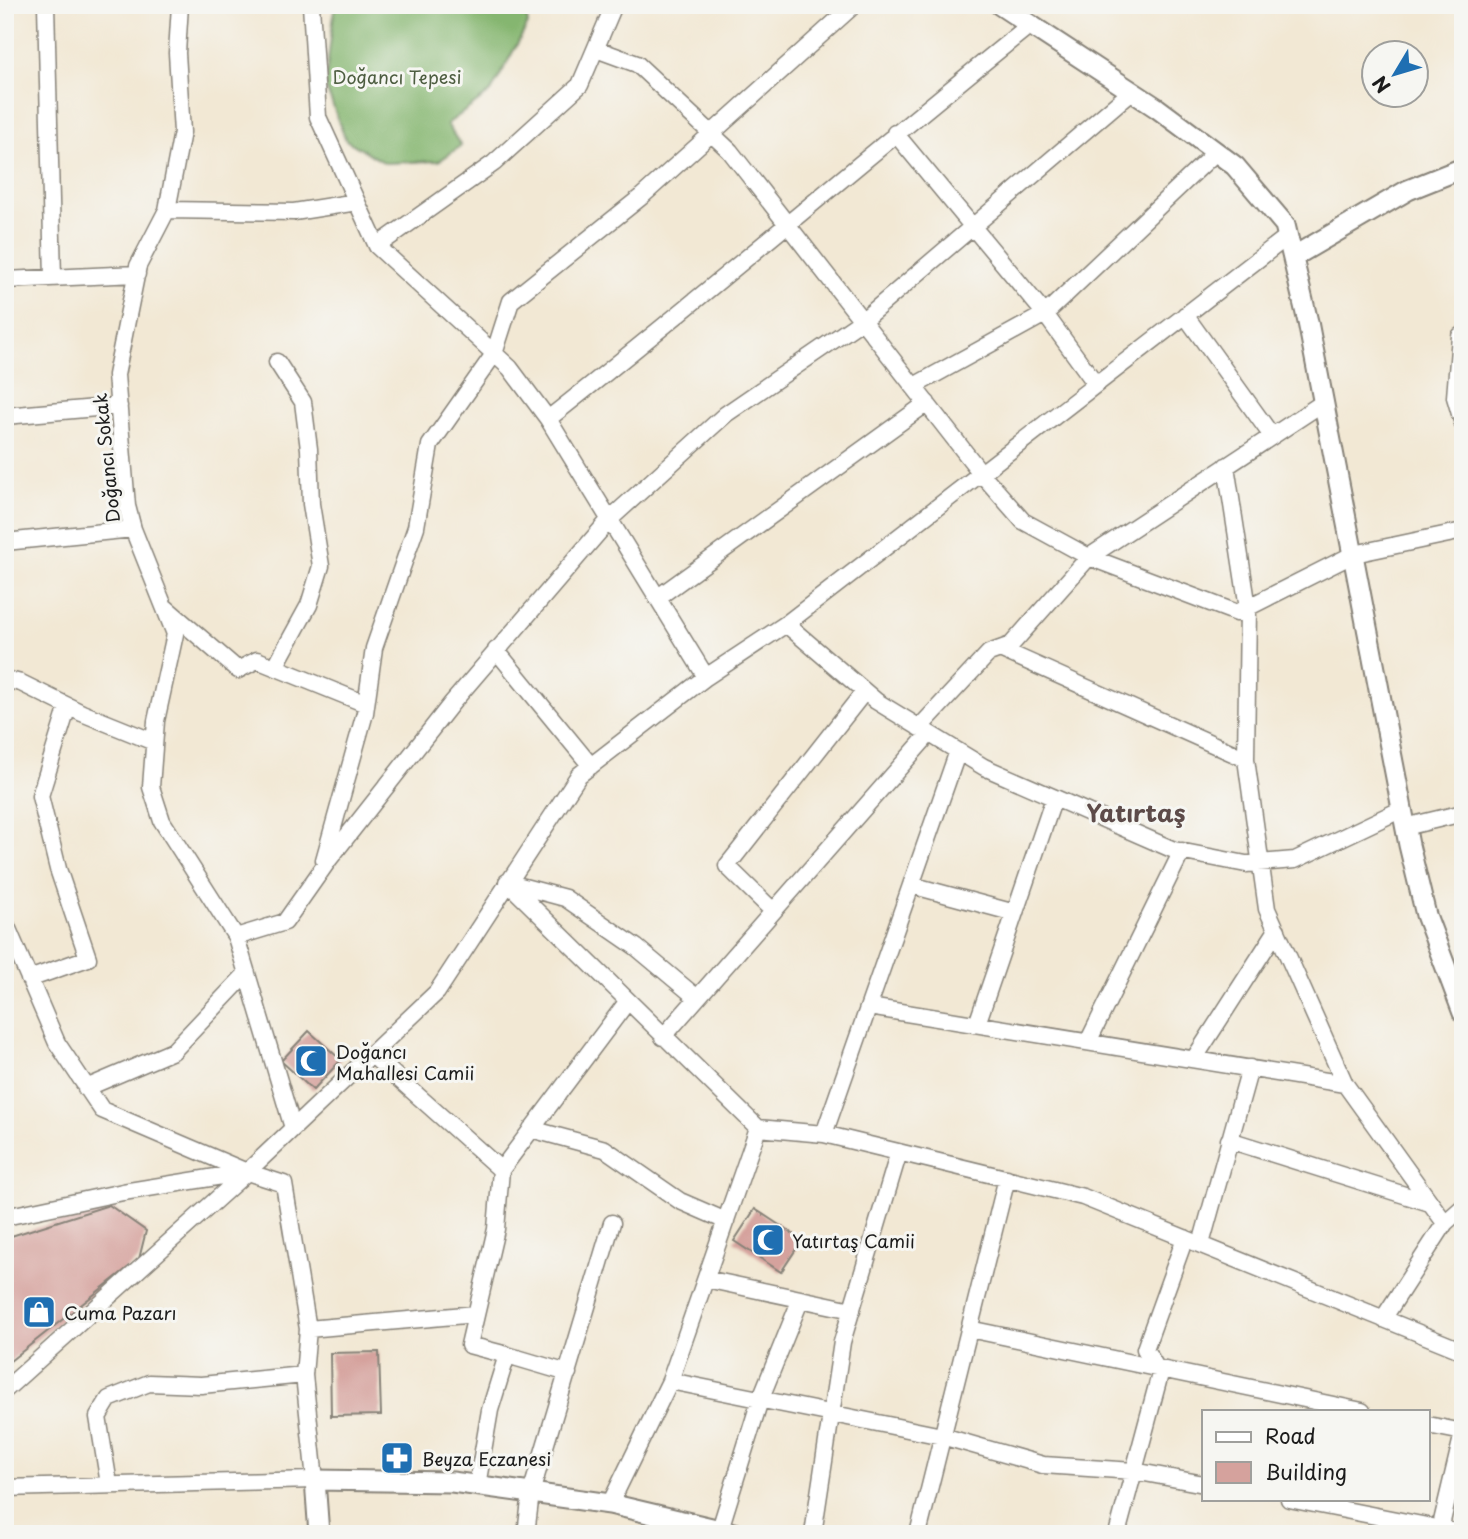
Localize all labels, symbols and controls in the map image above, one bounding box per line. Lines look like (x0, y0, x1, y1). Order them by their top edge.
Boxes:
north arrow (1360, 38, 1430, 108)
park label: Doğancı Tepesi (332, 63, 462, 90)
text: N (1365, 71, 1396, 100)
street label: Doğancı Sokak (86, 392, 126, 524)
district label: Yatırtaş (1087, 794, 1186, 830)
place label: Doğancı Mahallesi Camii (336, 1038, 474, 1086)
mosque icon: Doğancı Mahallesi Camii (292, 1042, 330, 1080)
mosque icon: Yatırtaş Camii (749, 1221, 787, 1259)
place label: Yatırtaş Camii (792, 1227, 915, 1254)
shop icon: Cuma Pazarı (20, 1293, 58, 1331)
place label: Cuma Pazarı (64, 1299, 177, 1326)
legend (1202, 1410, 1430, 1500)
text: Road (1265, 1419, 1316, 1451)
pharmacy icon: Beyza Eczanesi (378, 1439, 416, 1477)
place label: Beyza Eczanesi (422, 1445, 551, 1472)
text: Building (1265, 1455, 1347, 1487)

